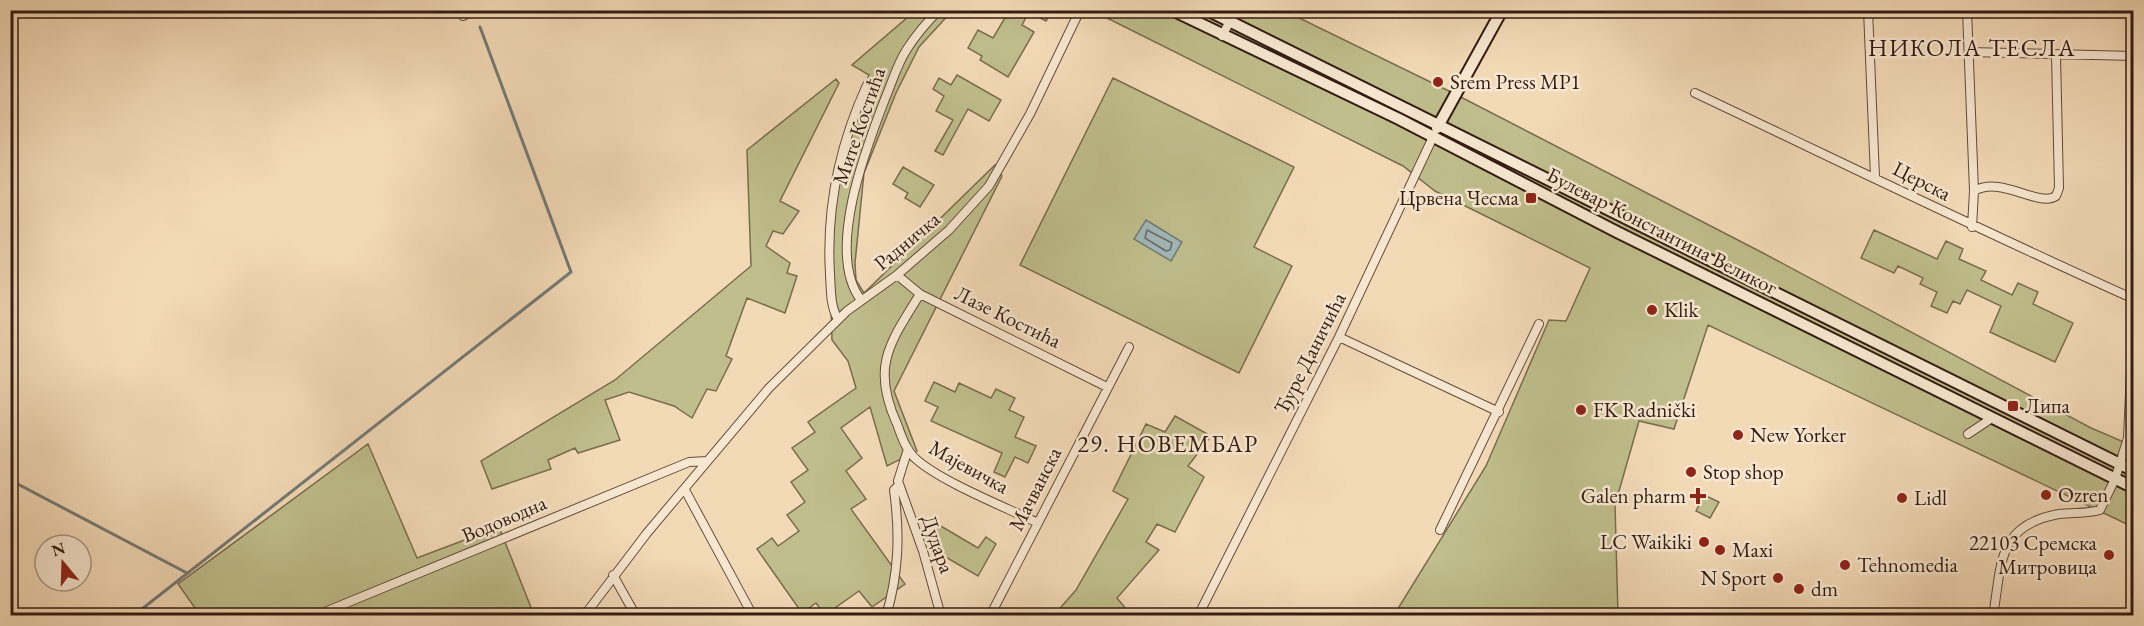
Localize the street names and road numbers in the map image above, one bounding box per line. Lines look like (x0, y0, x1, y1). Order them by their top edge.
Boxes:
street label: Мите Костића (826, 63, 891, 188)
street label: Церска (1889, 155, 1956, 207)
street label: Булевар Константина Великог (1542, 161, 1783, 301)
street label: Радничка (868, 205, 946, 276)
street label: Лазе Костића (951, 279, 1066, 354)
street label: Ђуре Даничића (1267, 287, 1352, 418)
street label: Мајевичка (925, 434, 1014, 500)
street label: Мачванска (1002, 442, 1067, 535)
street label: Водоводна (457, 488, 551, 549)
street label: Дудара (916, 511, 961, 577)

